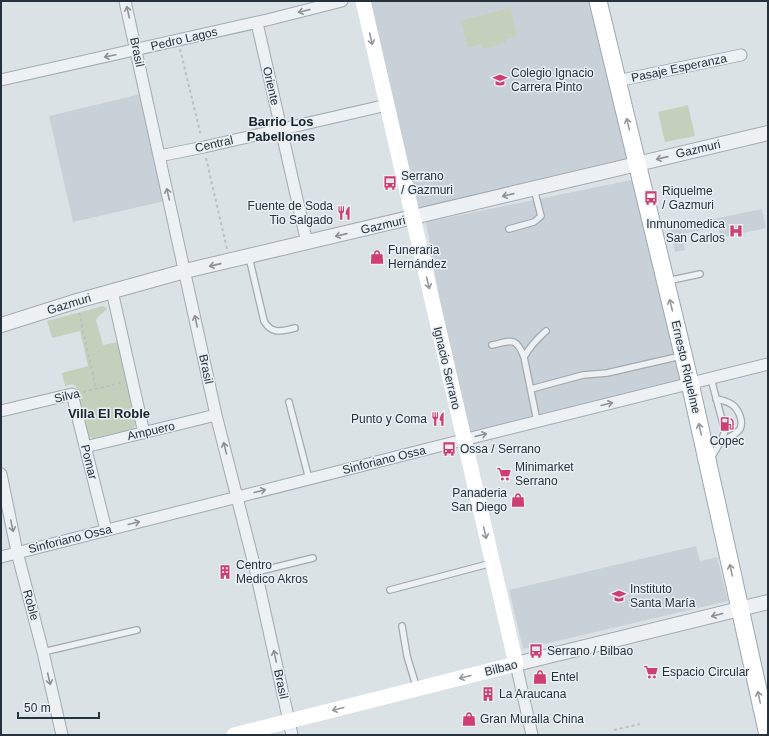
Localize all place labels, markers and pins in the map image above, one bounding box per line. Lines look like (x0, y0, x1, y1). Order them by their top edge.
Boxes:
place label: Colegio Ignacio Carrera Pinto (511, 66, 594, 94)
school or university icon: Colegio Ignacio Carrera Pinto (492, 72, 508, 88)
place label: Serrano / Gazmuri (401, 169, 453, 197)
bus stop icon: Serrano / Gazmuri (382, 175, 398, 191)
place label: Riquelme / Gazmuri (662, 184, 714, 212)
bus stop icon: Riquelme / Gazmuri (643, 190, 659, 206)
place label: Fuente de Soda Tio Salgado (248, 199, 333, 227)
restaurant icon: Fuente de Soda Tio Salgado (336, 205, 352, 221)
place label: Inmunomedica San Carlos (646, 217, 725, 245)
hospital icon: Inmunomedica San Carlos (728, 223, 744, 239)
place label: Funeraria Hernández (388, 243, 447, 271)
shop icon: Funeraria Hernández (369, 249, 385, 265)
restaurant icon: Punto y Coma (430, 411, 446, 427)
place label: Punto y Coma (351, 412, 427, 426)
fuel station icon: Copec (719, 416, 735, 432)
place label: Copec (710, 434, 744, 448)
bus stop icon: Ossa / Serrano (441, 441, 457, 457)
place label: Ossa / Serrano (460, 442, 541, 456)
place label: Minimarket Serrano (515, 460, 574, 488)
supermarket icon: Minimarket Serrano (496, 466, 512, 482)
place label: Panaderia San Diego (451, 486, 507, 514)
shop icon: Panaderia San Diego (510, 492, 526, 508)
place label: Centro Medico Akros (236, 558, 308, 586)
building icon: Centro Medico Akros (217, 564, 233, 580)
place label: Instituto Santa María (630, 582, 696, 610)
school or university icon: Instituto Santa María (611, 588, 627, 604)
bus stop icon: Serrano / Bilbao (528, 643, 544, 659)
place label: Serrano / Bilbao (547, 644, 633, 658)
supermarket icon: Espacio Circular (643, 664, 659, 680)
place label: Espacio Circular (662, 665, 749, 679)
shop icon: Entel (532, 669, 548, 685)
place label: Entel (551, 670, 578, 684)
building icon: La Araucana (480, 686, 496, 702)
place label: La Araucana (499, 687, 567, 701)
shop icon: Gran Muralla China (461, 711, 477, 727)
place label: Gran Muralla China (480, 712, 584, 726)

